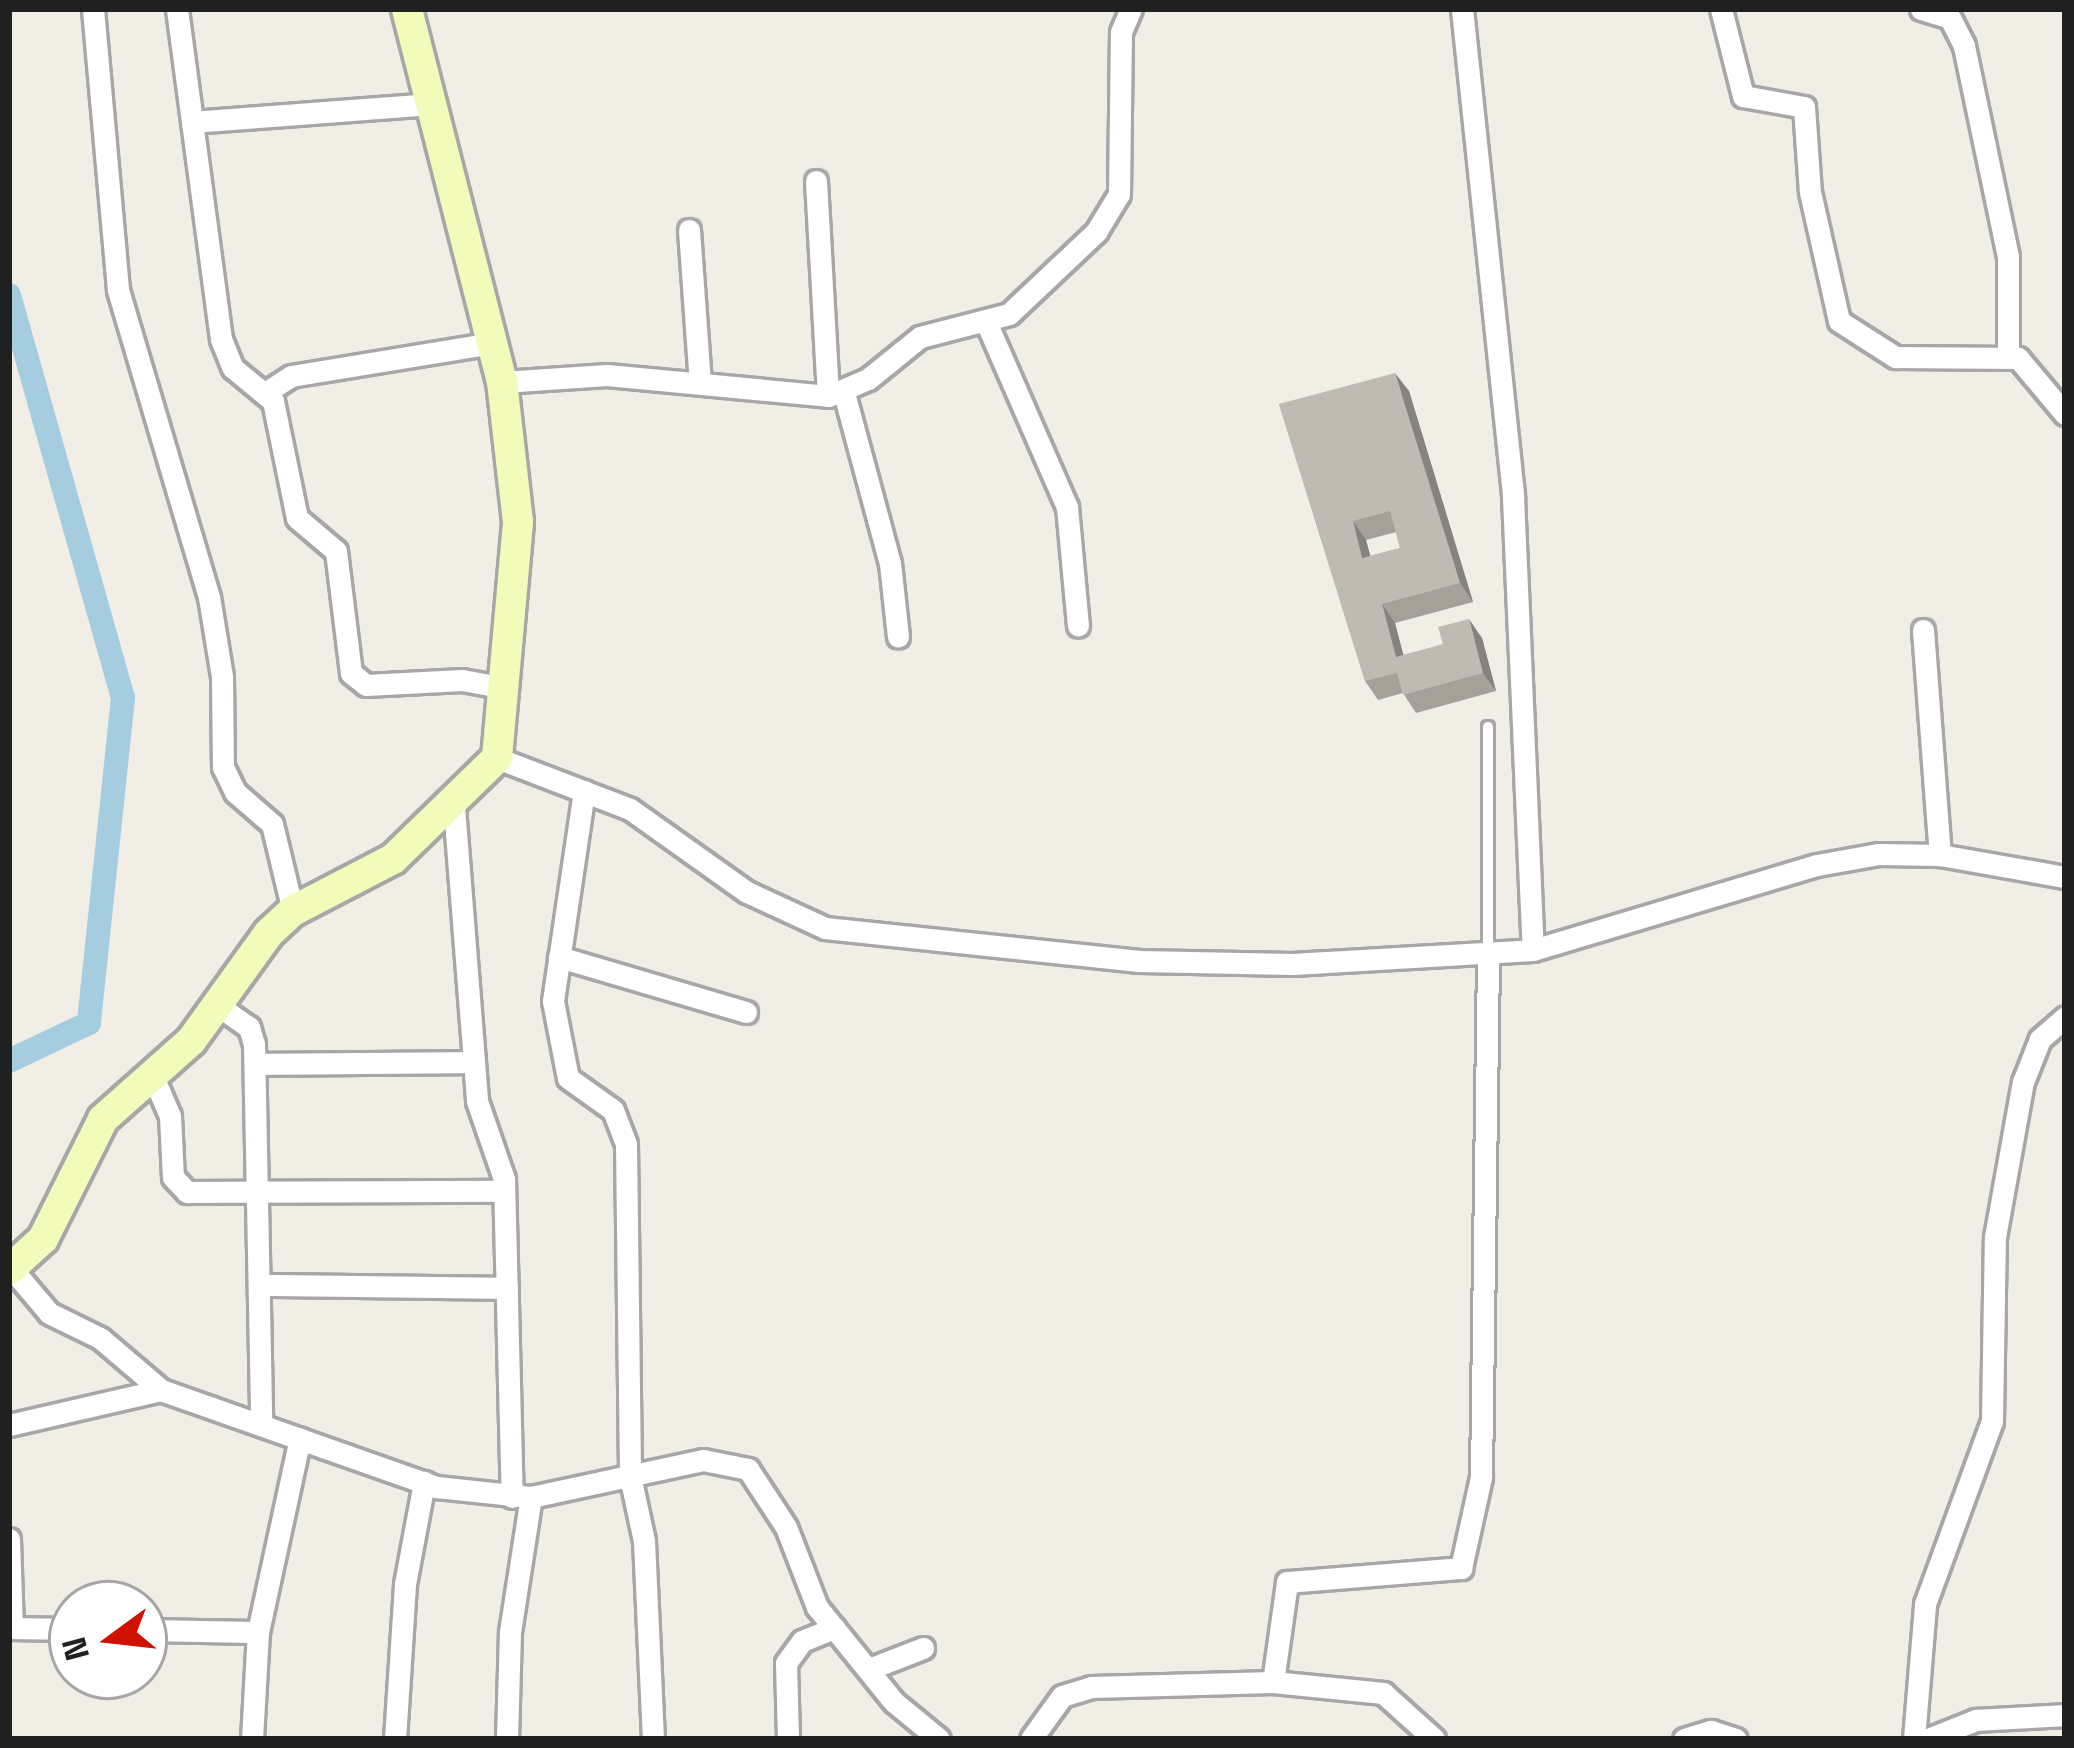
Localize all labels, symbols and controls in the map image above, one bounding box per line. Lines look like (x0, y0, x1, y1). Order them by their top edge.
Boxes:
north arrow (48, 1580, 168, 1700)
text: N (53, 1632, 99, 1665)

